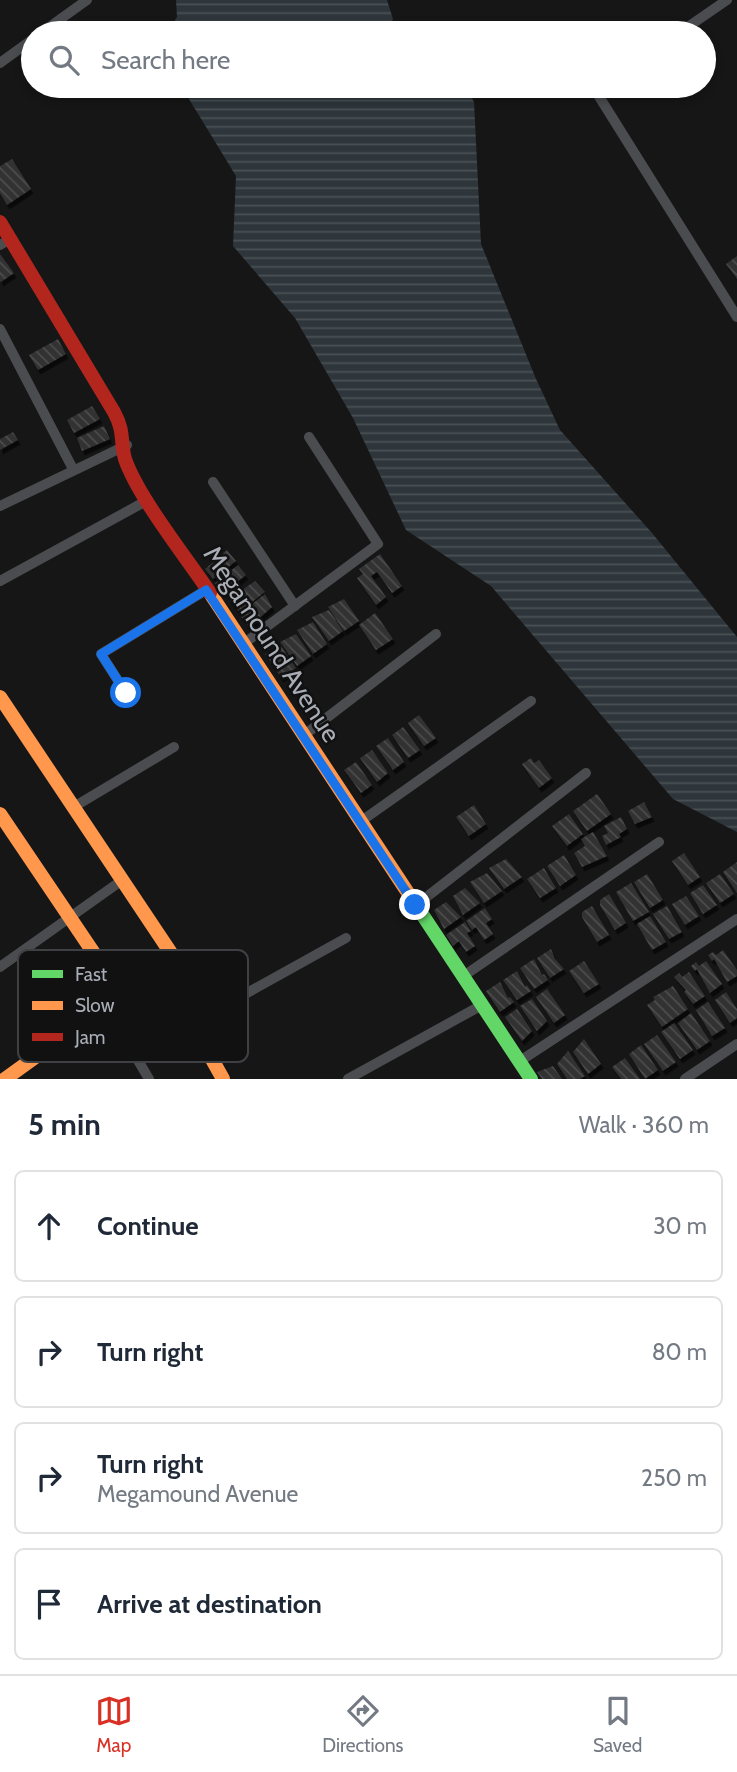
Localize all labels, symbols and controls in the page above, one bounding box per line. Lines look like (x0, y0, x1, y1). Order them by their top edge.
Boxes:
search box (21, 21, 716, 98)
icon: search (45, 41, 83, 79)
text: Search here (101, 44, 230, 76)
street label: Megamound Avenue (197, 540, 347, 748)
route start (110, 677, 141, 708)
route end (399, 889, 430, 920)
legend (18, 950, 248, 1062)
text: Fast (75, 963, 108, 986)
text: Slow (75, 994, 115, 1017)
text: Jam (74, 1026, 105, 1049)
text: 5 min (28, 1106, 101, 1143)
text: Walk · 360 m (579, 1111, 709, 1139)
icon: ahead (30, 1207, 68, 1245)
text: Continue (97, 1210, 199, 1242)
text: 30 m (653, 1212, 707, 1240)
icon: right (30, 1333, 68, 1371)
text: Turn right (97, 1336, 203, 1368)
text: 80 m (652, 1338, 707, 1366)
text: Turn right (97, 1448, 203, 1480)
icon: right (30, 1459, 68, 1497)
text: 250 m (641, 1464, 707, 1492)
text: Megamound Avenue (97, 1480, 298, 1508)
icon: arrive (30, 1585, 68, 1623)
text: Arrive at destination (97, 1588, 322, 1620)
tab: Map (95, 1692, 133, 1757)
tab: Directions (322, 1692, 403, 1757)
tab: Saved (593, 1692, 642, 1757)

